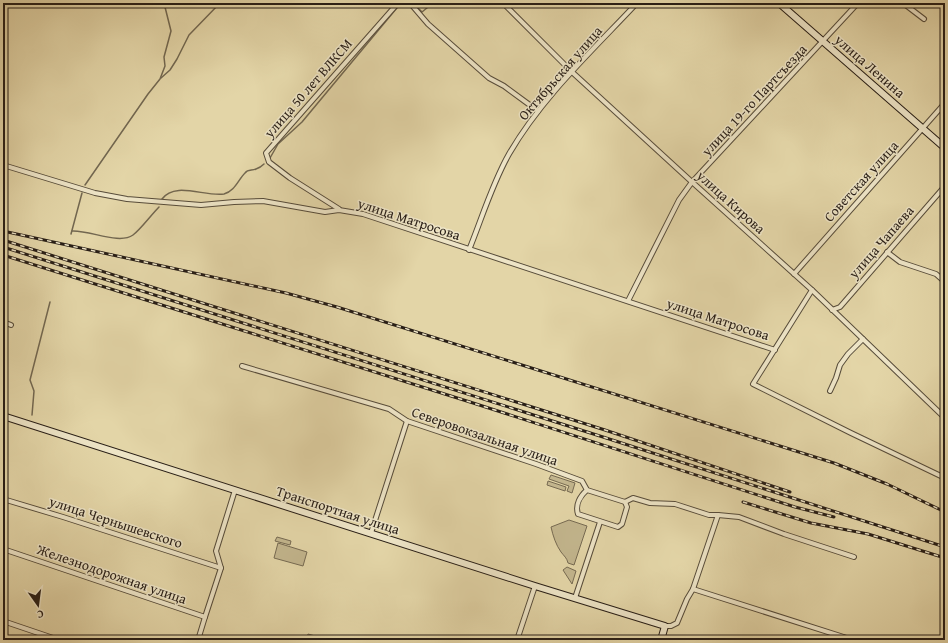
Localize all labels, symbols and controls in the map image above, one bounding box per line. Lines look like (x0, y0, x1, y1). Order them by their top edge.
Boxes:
street label: Октябрьская улица (513, 21, 607, 125)
street label: улица Ленина (830, 29, 910, 102)
street label: улица 50 лет ВЛКСМ (259, 34, 357, 143)
street label: улица 19-го Партсъезда (696, 39, 812, 161)
street label: Советская улица (819, 136, 903, 226)
street label: улица Кирова (692, 165, 770, 238)
street label: улица Матросова (354, 193, 463, 245)
street label: улица Чапаева (843, 201, 919, 284)
street label: улица Матросова (663, 293, 772, 345)
street label: Северовокзальная улица (409, 402, 561, 471)
street label: Транспортная улица (274, 481, 403, 539)
street label: улица Чернышевского (46, 491, 185, 553)
street label: Железнодорожная улица (34, 539, 190, 609)
north arrow (18, 585, 58, 625)
text: С (35, 606, 45, 623)

